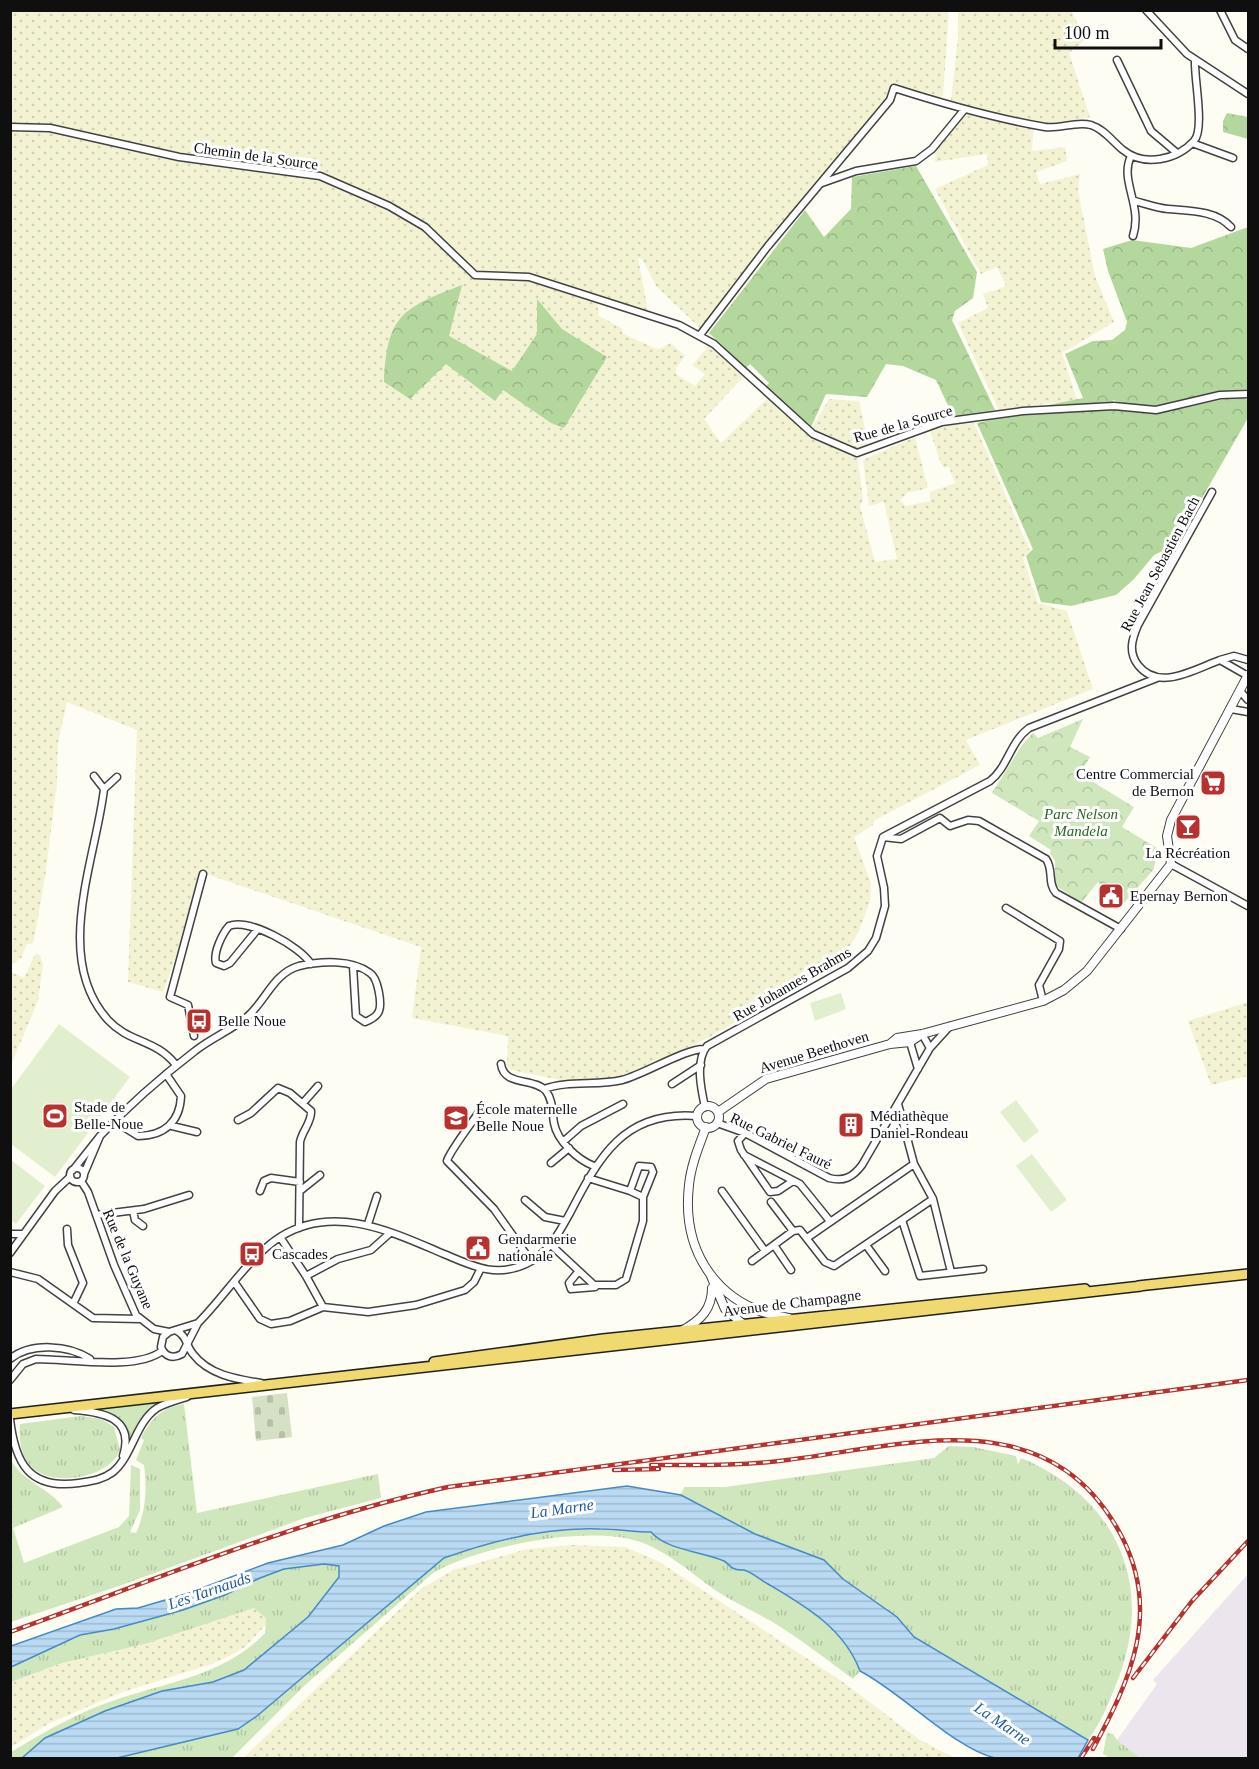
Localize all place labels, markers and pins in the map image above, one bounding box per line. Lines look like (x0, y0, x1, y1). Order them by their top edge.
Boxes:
place label: Centre Commercial de Bernon (1076, 766, 1194, 799)
supermarket icon: Centre Commercial de Bernon (1198, 768, 1228, 798)
bar icon: La Récréation (1173, 812, 1203, 842)
place label: La Récréation (1146, 845, 1231, 861)
public building icon: Epernay Bernon (1096, 881, 1126, 911)
place label: Epernay Bernon (1130, 888, 1228, 904)
bus stop icon: Belle Noue (184, 1006, 214, 1036)
place label: Belle Noue (218, 1013, 286, 1029)
place label: Stade de Belle-Noue (74, 1099, 143, 1132)
sports icon: Stade de Belle-Noue (40, 1101, 70, 1131)
place label: École maternelle Belle Noue (476, 1101, 578, 1134)
school or university icon: École maternelle Belle Noue (441, 1103, 471, 1133)
place label: Médiathèque Daniel-Rondeau (870, 1108, 969, 1141)
building icon: Médiathèque Daniel-Rondeau (836, 1110, 866, 1140)
place label: Gendarmerie nationale (498, 1231, 577, 1264)
public building icon: Gendarmerie nationale (463, 1233, 493, 1263)
bus stop icon: Cascades (237, 1239, 267, 1269)
place label: Cascades (272, 1246, 328, 1262)

